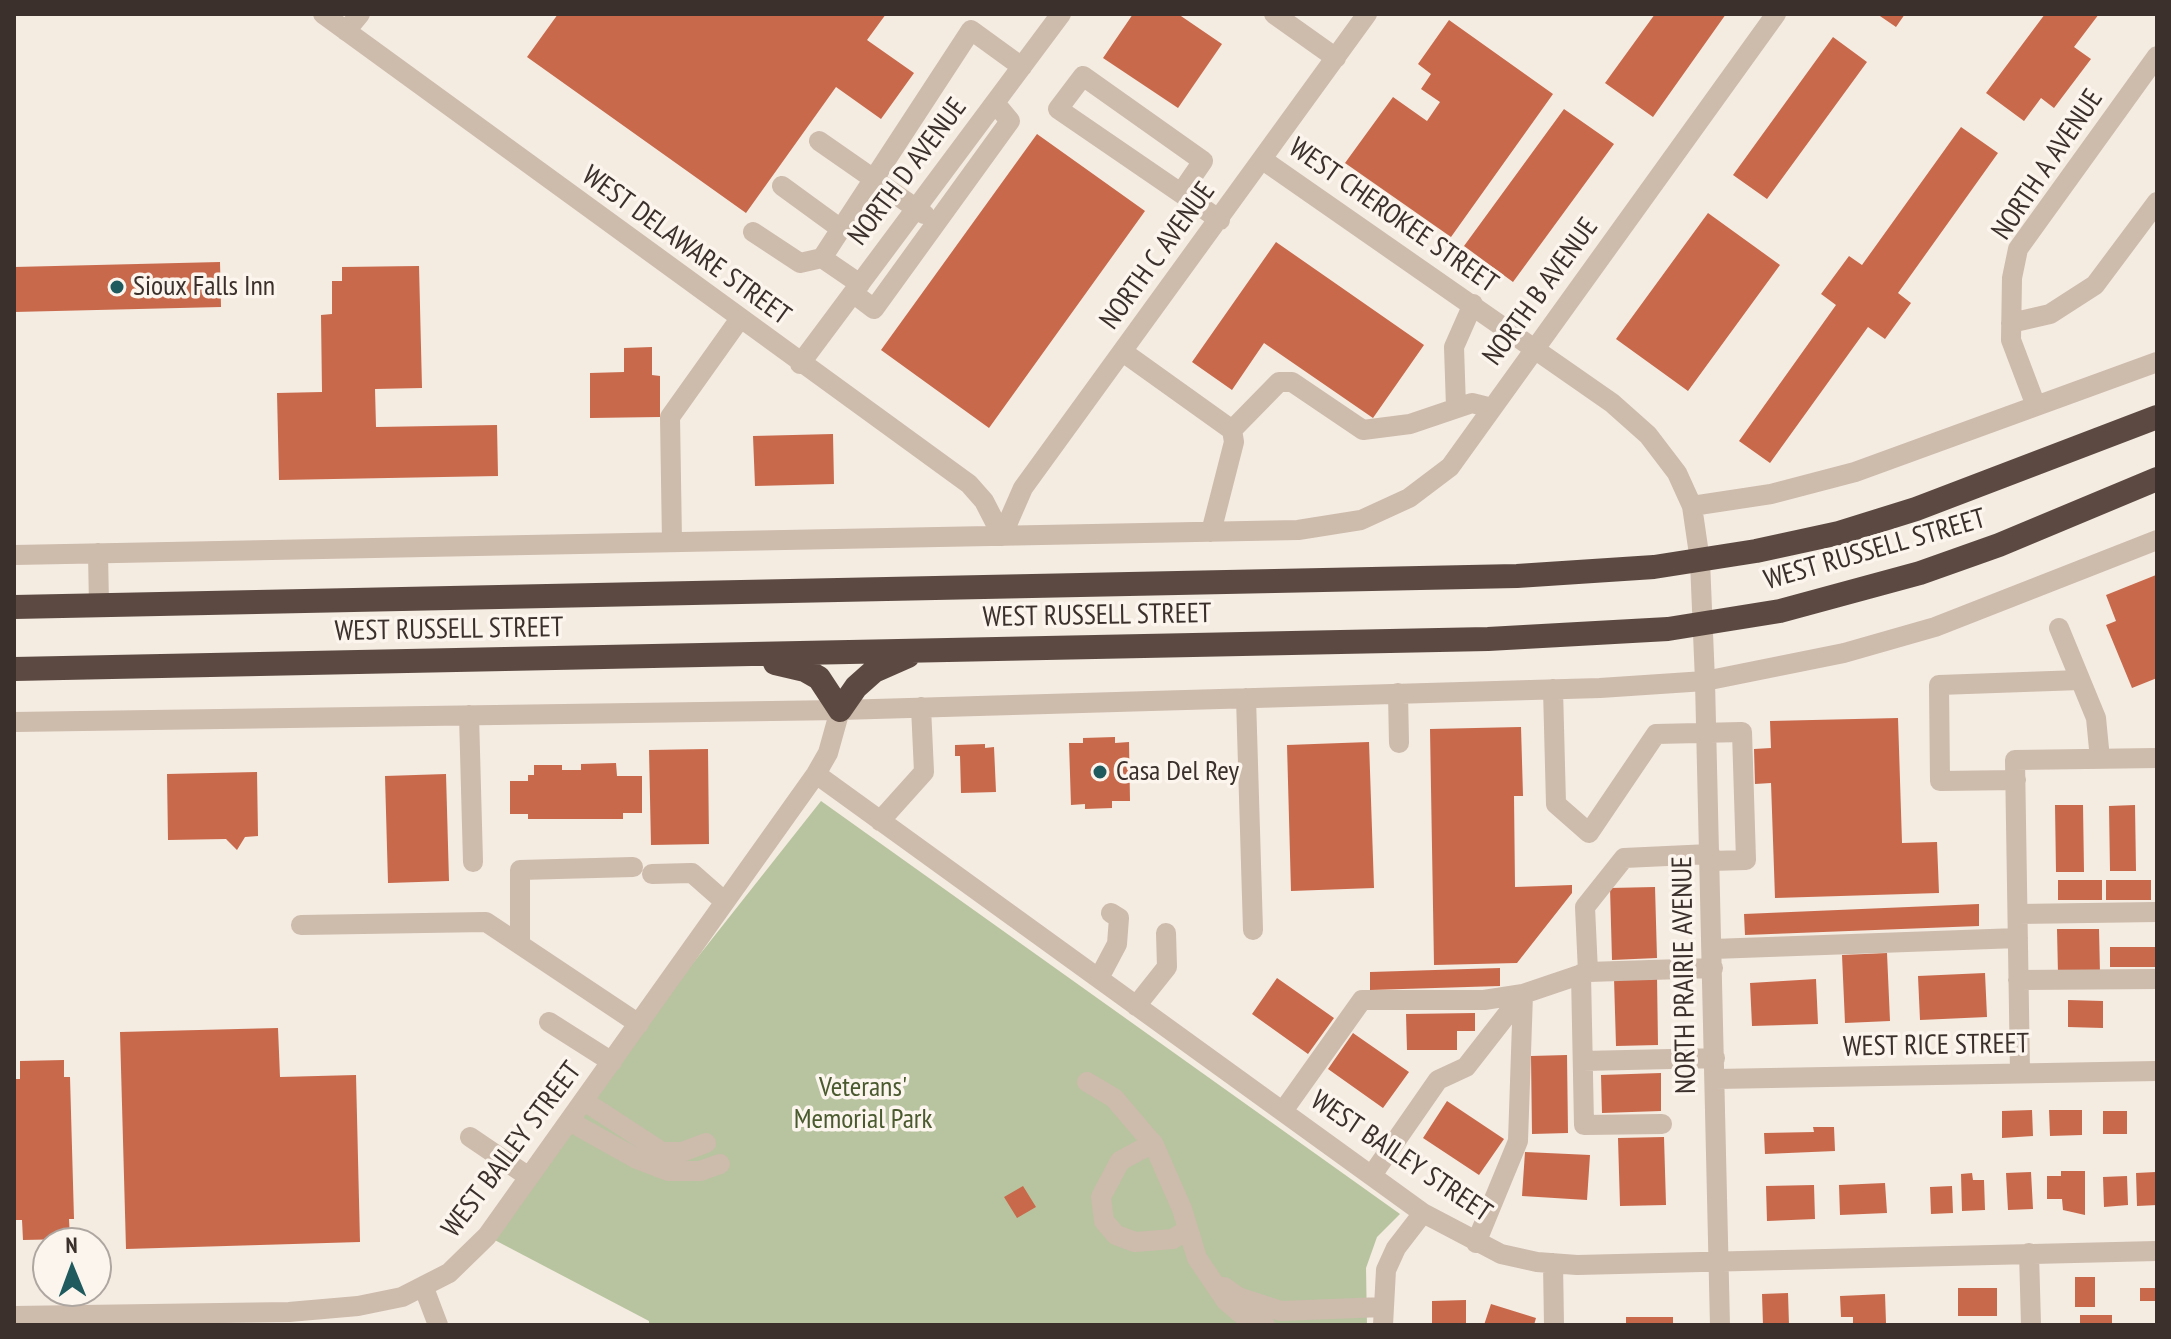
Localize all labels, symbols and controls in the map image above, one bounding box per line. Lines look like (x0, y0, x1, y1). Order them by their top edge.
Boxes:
street label: NORTH A AVENUE (1985, 83, 2111, 247)
street label: NORTH D AVENUE (842, 92, 974, 252)
street label: WEST CHEROKEE STREET (1282, 131, 1504, 301)
street label: WEST DELAWARE STREET (575, 159, 797, 333)
street label: NORTH C AVENUE (1093, 176, 1223, 336)
street label: NORTH B AVENUE (1476, 212, 1606, 372)
place label: Sioux Falls Inn (133, 270, 275, 304)
marker: Sioux Falls Inn (108, 278, 126, 296)
street label: WEST RUSSELL STREET (1760, 502, 1990, 598)
street label: WEST RUSSELL STREET (982, 597, 1212, 635)
street label: WEST RUSSELL STREET (334, 611, 564, 649)
place label: Casa Del Rey (1116, 755, 1239, 789)
marker: Casa Del Rey (1091, 763, 1109, 781)
street label: NORTH PRAIRIE AVENUE (1666, 856, 1704, 1094)
street label: WEST RICE STREET (1842, 1028, 2030, 1064)
street label: WEST BAILEY STREET (435, 1056, 589, 1244)
park label: Veterans' Memorial Park (794, 1071, 932, 1137)
street label: WEST BAILEY STREET (1304, 1084, 1498, 1230)
north arrow (32, 1227, 112, 1307)
text: N (65, 1231, 78, 1259)

